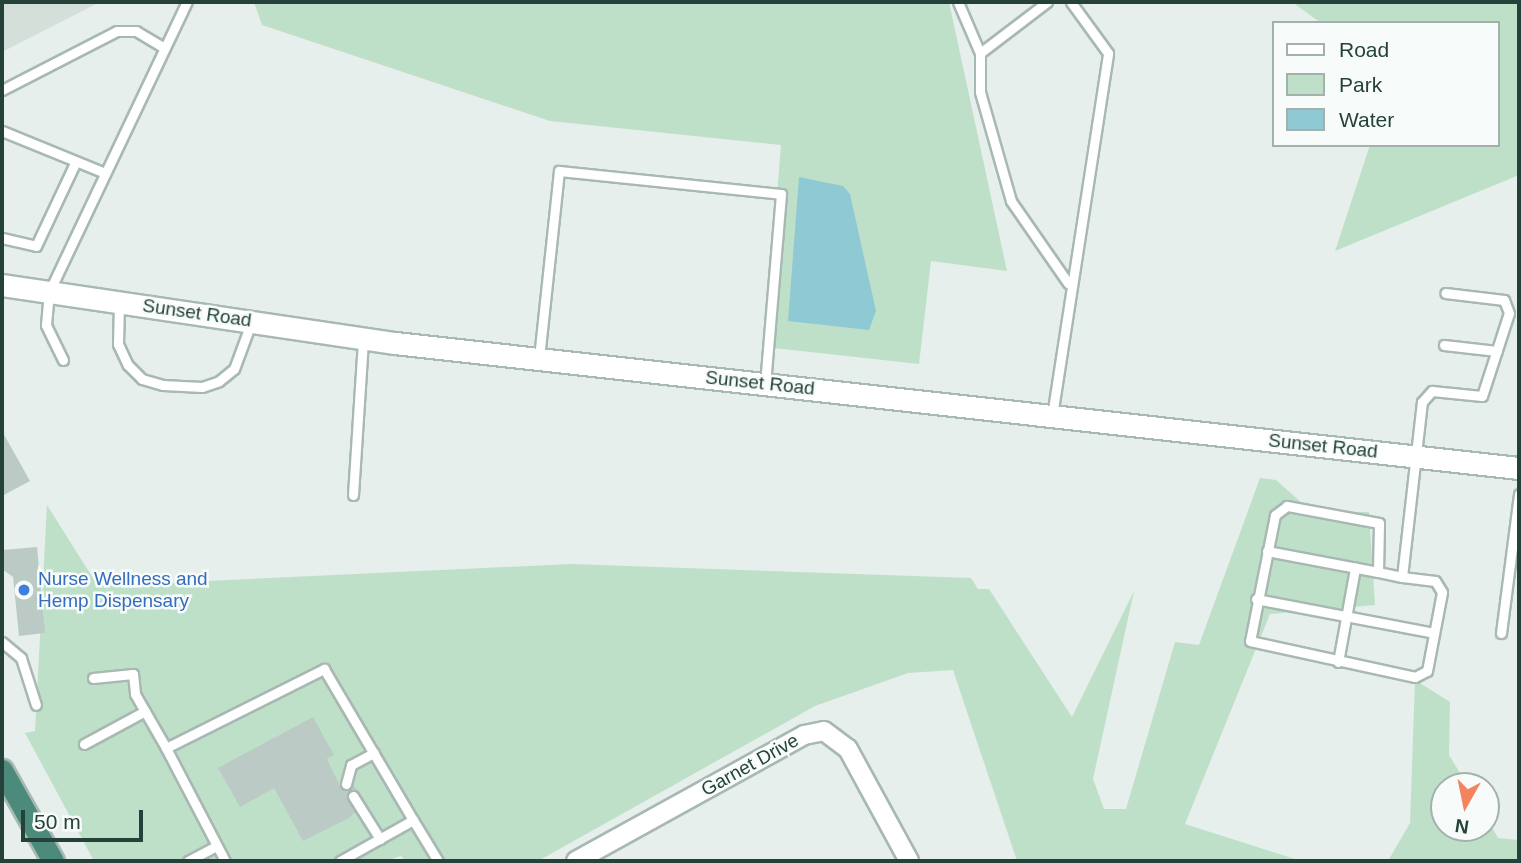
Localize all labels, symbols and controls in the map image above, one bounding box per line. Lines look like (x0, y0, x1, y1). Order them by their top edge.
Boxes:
legend (1272, 21, 1500, 147)
text: Road (1339, 38, 1389, 61)
text: Park (1339, 73, 1382, 96)
text: Water (1339, 108, 1394, 131)
street label: Sunset Road (141, 294, 253, 332)
street label: Sunset Road (704, 366, 816, 400)
street label: Sunset Road (1267, 429, 1379, 463)
place label: Nurse Wellness and Hemp Dispensary (38, 568, 208, 612)
marker: Nurse Wellness and Hemp Dispensary (16, 582, 32, 598)
street label: Garnet Drive (697, 729, 803, 801)
north arrow (1430, 772, 1500, 842)
scale bar (24, 796, 147, 840)
text: 50 m (34, 810, 81, 833)
text: N (1454, 815, 1470, 838)

